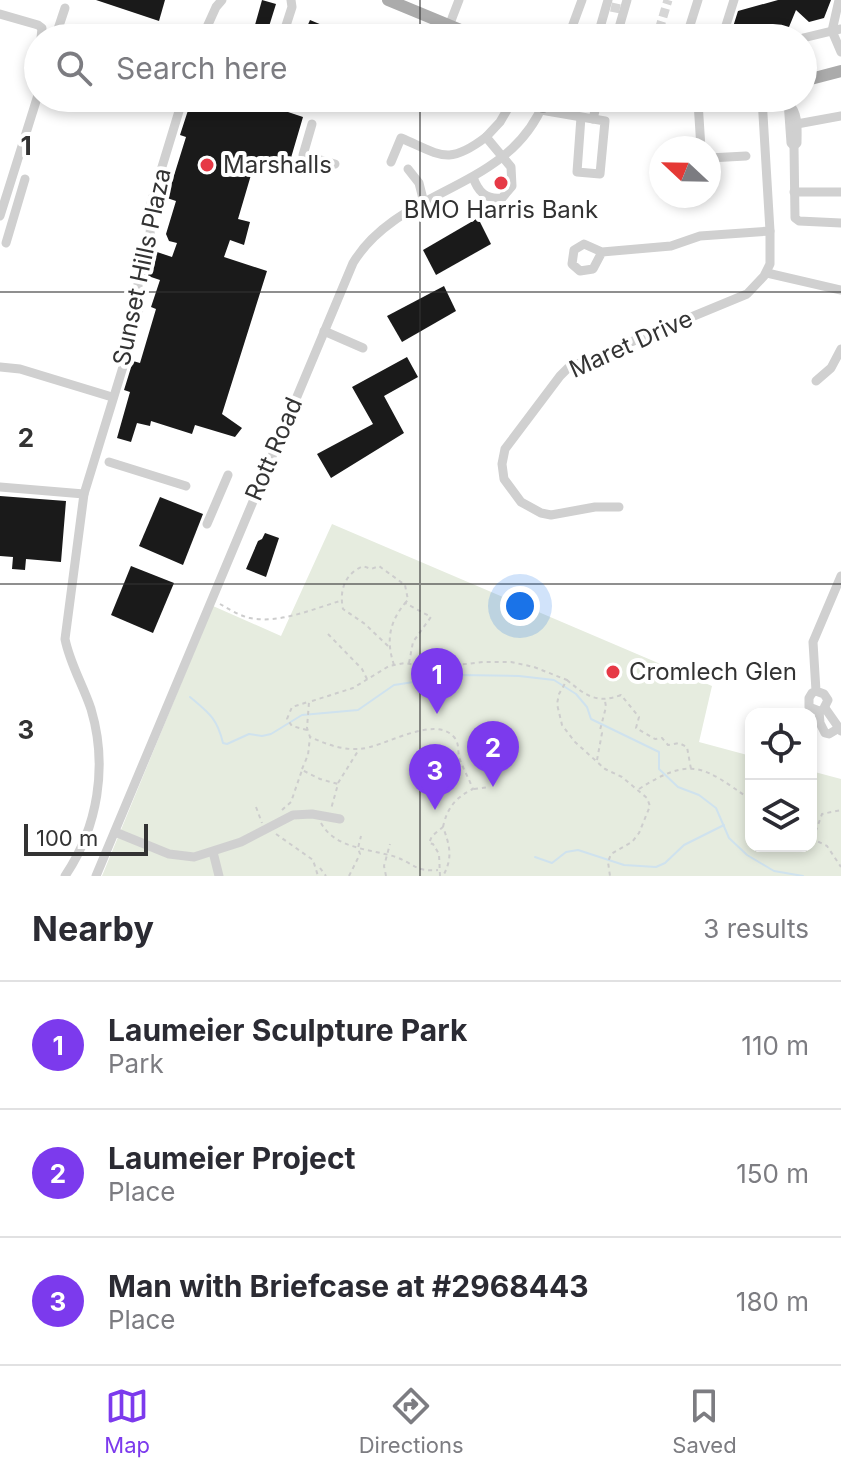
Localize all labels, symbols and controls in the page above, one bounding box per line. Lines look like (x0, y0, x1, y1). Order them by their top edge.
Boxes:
search box (24, 24, 817, 112)
icon: search (52, 46, 96, 90)
text: Search here (116, 50, 288, 86)
text: 1 (20, 130, 32, 161)
north arrow (649, 136, 721, 208)
place label: Marshalls (223, 150, 332, 179)
marker: Marshalls (198, 156, 216, 174)
street label: Sunset Hills Plaza (106, 166, 177, 368)
marker: BMO Harris Bank (492, 174, 510, 192)
place label: BMO Harris Bank (404, 195, 598, 224)
street label: Maret Drive (565, 303, 697, 384)
street label: Rott Road (239, 393, 308, 505)
text: 2 (18, 422, 34, 453)
your location (500, 586, 540, 626)
pin: 1 (411, 648, 463, 714)
place label: Cromlech Glen (629, 657, 797, 686)
marker: Cromlech Glen (604, 663, 622, 681)
map controls (745, 708, 817, 852)
button: locate (745, 708, 817, 780)
text: 3 (18, 714, 34, 745)
pin: 2 (467, 721, 519, 787)
pin: 3 (409, 744, 461, 810)
button: layers (745, 780, 817, 852)
scale bar (24, 820, 148, 856)
text: 100 m (36, 825, 98, 851)
text: Nearby (32, 908, 154, 949)
text: 3 results (703, 913, 809, 944)
text: Laumeier Sculpture Park (108, 1012, 467, 1048)
text: 1 (52, 1030, 64, 1061)
text: 110 m (741, 1030, 809, 1061)
text: Park (108, 1048, 164, 1079)
text: Laumeier Project (108, 1140, 356, 1176)
text: 2 (50, 1158, 66, 1189)
text: 150 m (736, 1158, 809, 1189)
text: Place (108, 1176, 176, 1207)
text: Man with Briefcase at #2968443 (108, 1268, 589, 1304)
text: 3 (50, 1286, 66, 1317)
text: 180 m (736, 1286, 809, 1317)
text: Place (108, 1304, 176, 1335)
tab: Map (104, 1384, 150, 1458)
tab: Directions (359, 1384, 464, 1458)
tab: Saved (672, 1384, 737, 1458)

